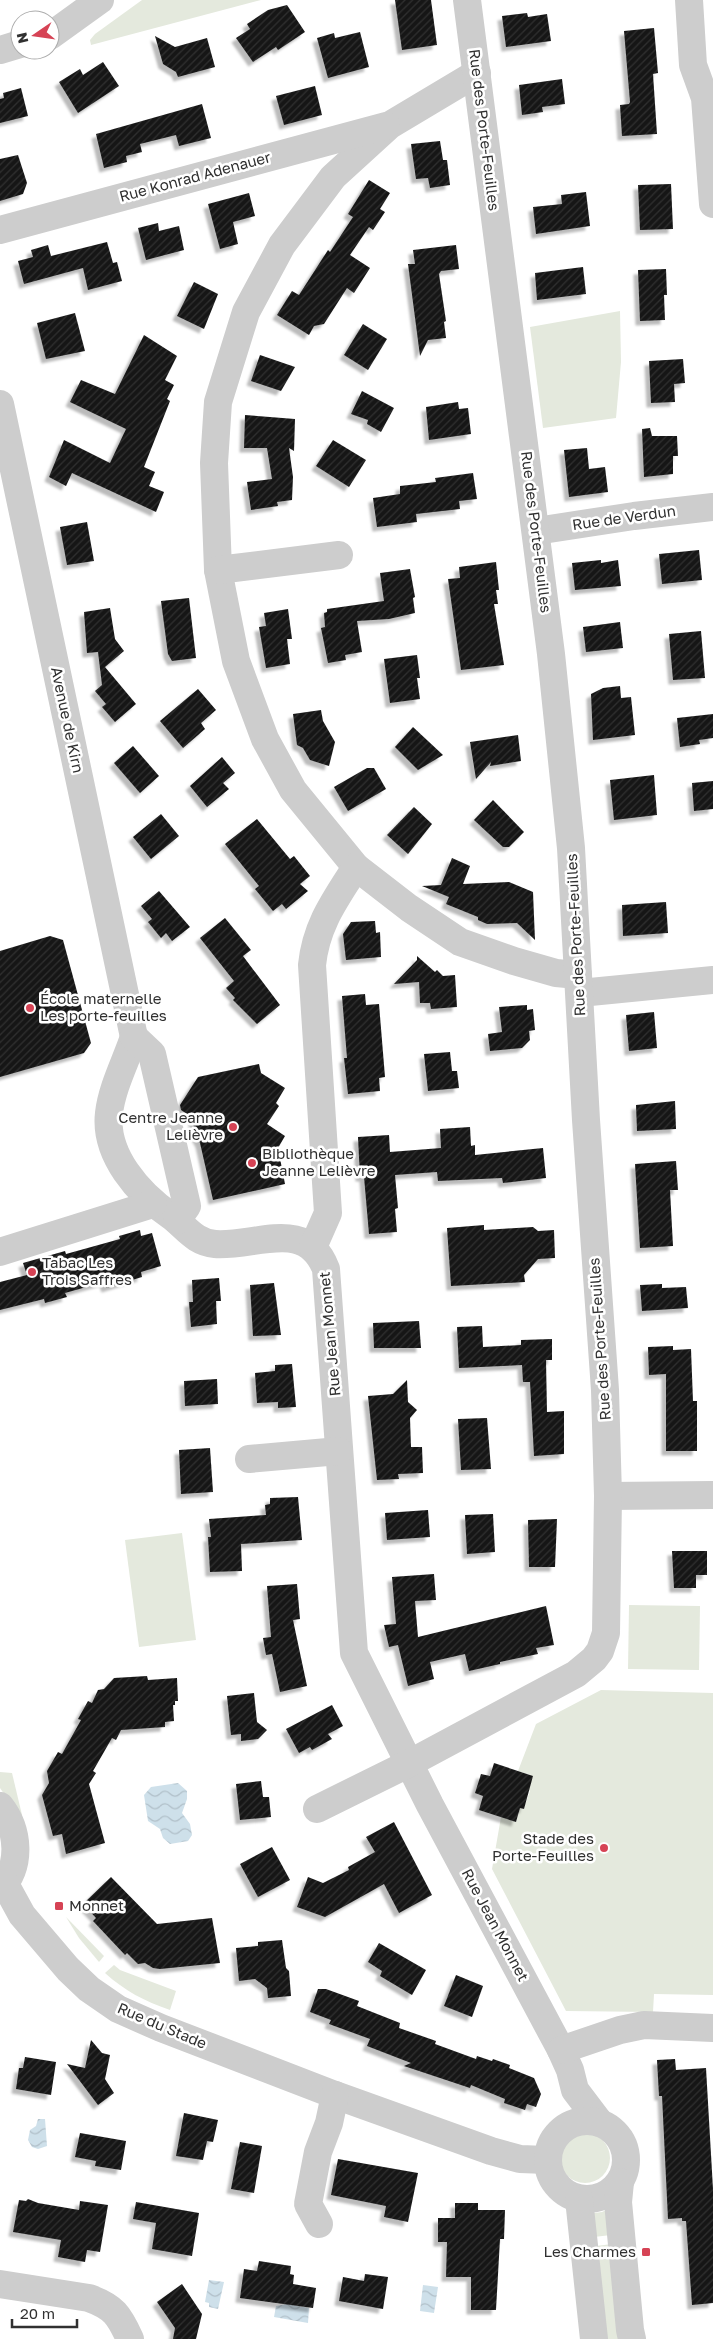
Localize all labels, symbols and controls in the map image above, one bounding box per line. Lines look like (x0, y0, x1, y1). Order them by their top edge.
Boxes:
north arrow (10, 10, 60, 60)
text: N (12, 31, 31, 45)
street label: Rue des Porte-Feuilles (466, 48, 504, 212)
street label: Rue Konrad Adenauer (117, 147, 273, 205)
street label: Rue des Porte-Feuilles (518, 450, 556, 614)
street label: Rue de Verdun (571, 501, 677, 533)
street label: Avenue de Kirn (48, 665, 88, 774)
street label: Rue des Porte-Feuilles (562, 853, 588, 1017)
place label: École maternelle Les porte-feuilles (40, 989, 167, 1024)
marker: École maternelle Les porte-feuilles (24, 1002, 36, 1014)
place label: Centre Jeanne Lelièvre (118, 1108, 223, 1143)
marker: Centre Jeanne Lelièvre (227, 1121, 239, 1133)
place label: Bibliothèque Jeanne Lelièvre (262, 1144, 376, 1179)
marker: Bibliothèque Jeanne Lelièvre (246, 1157, 258, 1169)
place label: Tabac Les Trois Saffres (42, 1253, 132, 1288)
street label: Rue des Porte-Feuilles (584, 1257, 614, 1421)
marker: Tabac Les Trois Saffres (26, 1266, 38, 1278)
street label: Rue Jean Monnet (315, 1271, 343, 1397)
place label: Stade des Porte-Feuilles (492, 1829, 594, 1864)
marker: Stade des Porte-Feuilles (598, 1842, 610, 1854)
street label: Rue Jean Monnet (459, 1865, 533, 1984)
place label: Monnet (69, 1896, 124, 1914)
marker: Monnet (53, 1900, 65, 1912)
street label: Rue du Stade (115, 1998, 210, 2052)
place label: Les Charmes (544, 2242, 636, 2260)
marker: Les Charmes (640, 2246, 652, 2258)
scale bar (12, 2296, 78, 2328)
text: 20 m (20, 2304, 55, 2322)

